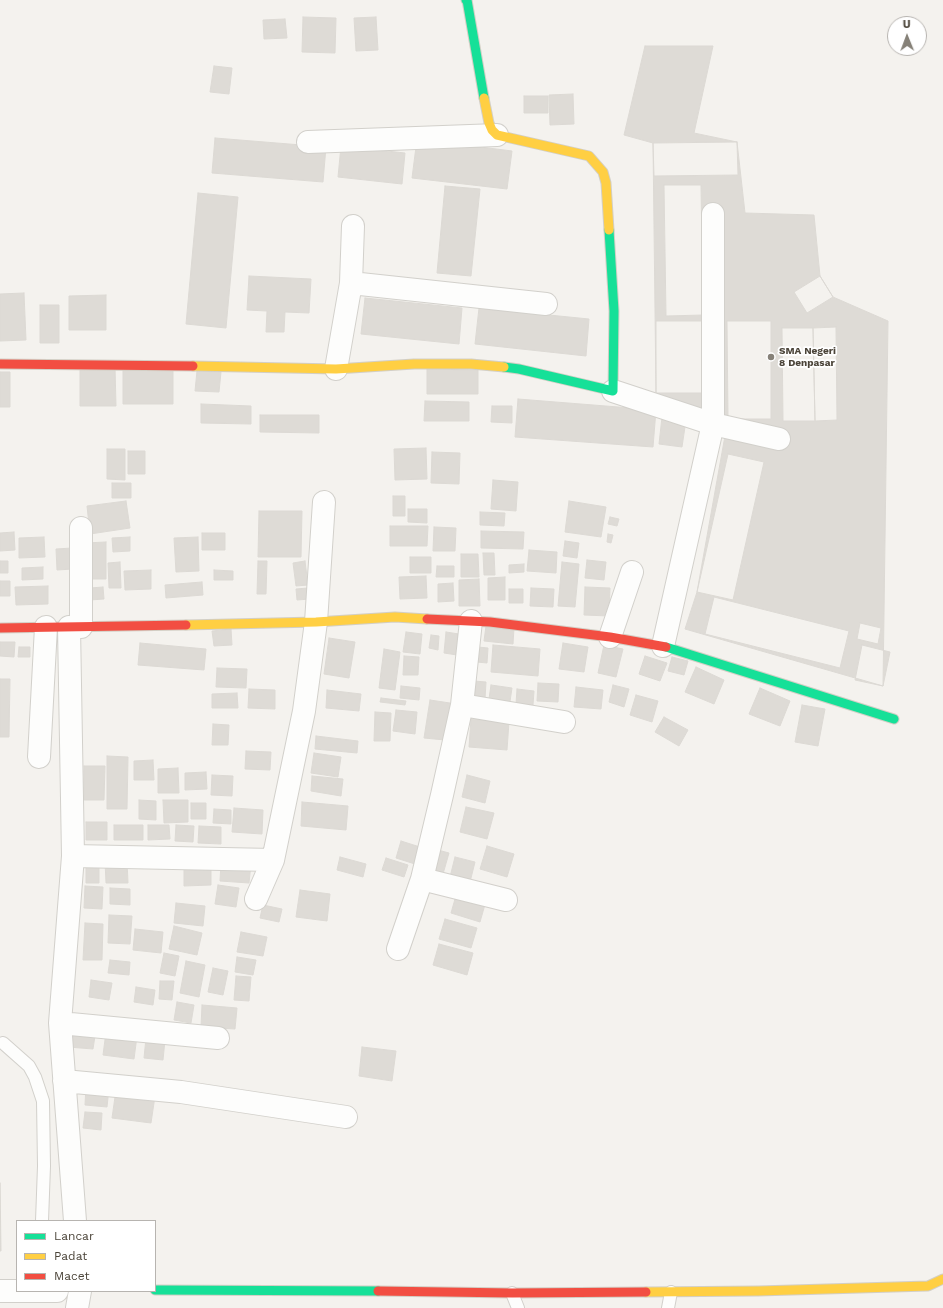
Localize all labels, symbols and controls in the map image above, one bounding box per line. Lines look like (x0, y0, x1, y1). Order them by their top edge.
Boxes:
north arrow (887, 16, 927, 56)
text: U (903, 18, 911, 31)
place label: SMA Negeri 8 Denpasar (779, 345, 836, 368)
marker: SMA Negeri 8 Denpasar (766, 352, 776, 362)
legend (16, 1220, 156, 1292)
text: Lancar (54, 1229, 94, 1243)
text: Padat (54, 1249, 87, 1263)
text: Macet (54, 1269, 89, 1283)

